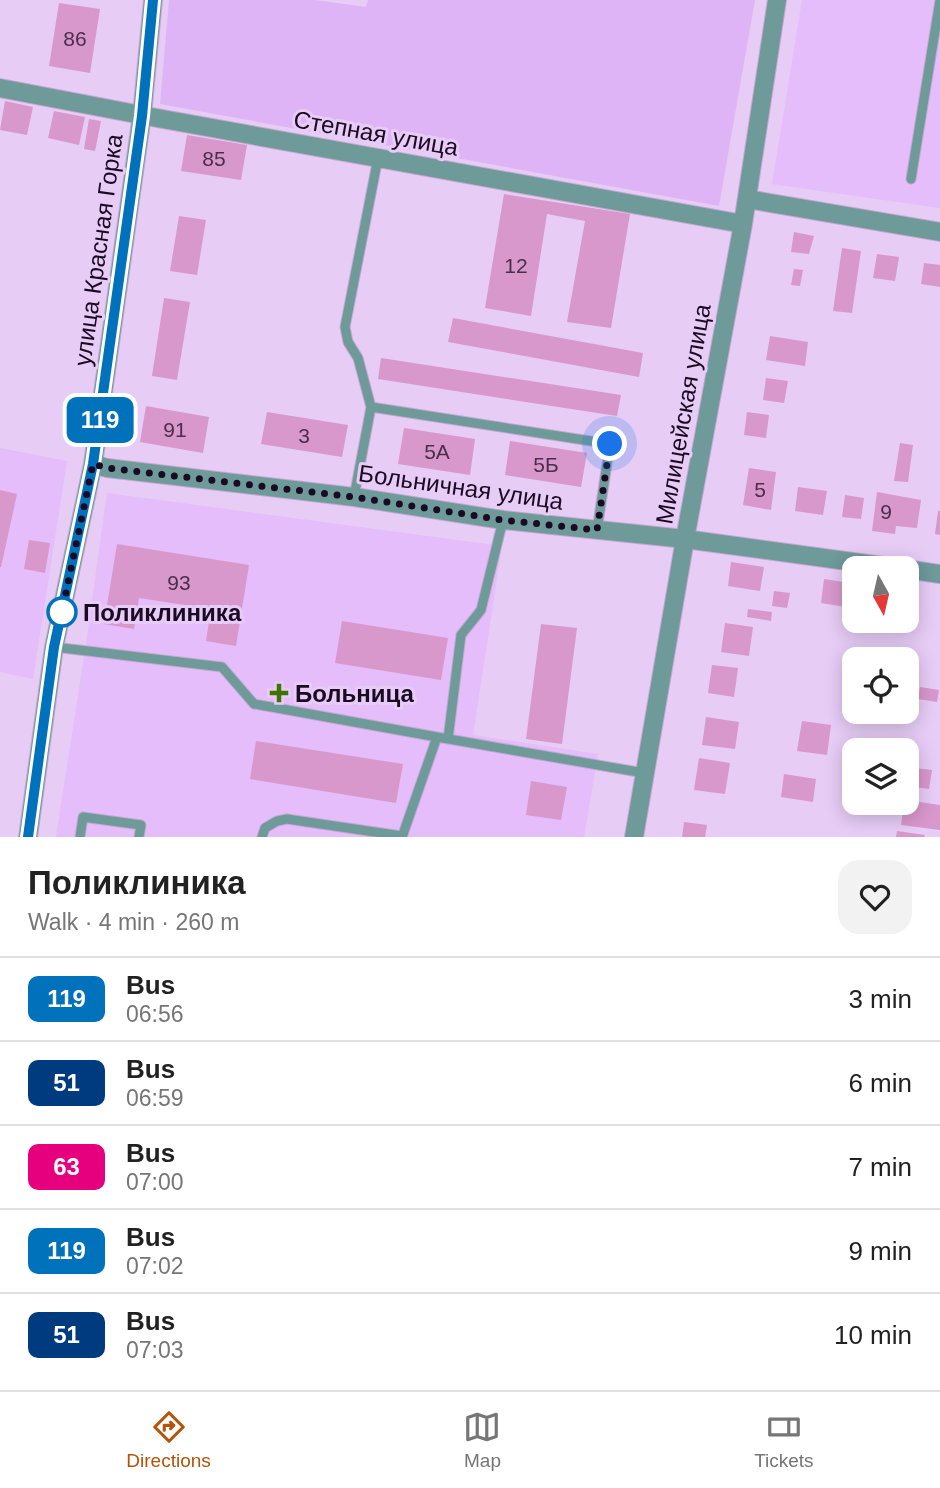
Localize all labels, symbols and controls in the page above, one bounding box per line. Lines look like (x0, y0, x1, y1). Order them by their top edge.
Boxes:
house number: 86 (63, 27, 87, 50)
street label: Степная улица (292, 105, 461, 161)
street label: улица Красная Горка (68, 132, 128, 368)
house number: 85 (202, 147, 226, 170)
house number: 12 (504, 254, 528, 277)
street label: Милицейская улица (650, 301, 716, 526)
line badge: 119 (60, 397, 140, 443)
text: 119 (81, 406, 119, 433)
house number: 91 (163, 418, 187, 441)
house number: 3 (298, 424, 310, 447)
your location (592, 426, 627, 461)
house number: 5А (424, 440, 450, 463)
house number: 5Б (533, 453, 559, 476)
street label: Больничная улица (357, 459, 566, 515)
house number: 5 (754, 478, 766, 501)
house number: 9 (880, 500, 892, 523)
north arrow (842, 556, 919, 634)
map controls (842, 556, 919, 815)
house number: 93 (167, 571, 191, 594)
marker: Поликлиника (47, 597, 77, 627)
place label: Поликлиника (83, 599, 242, 626)
button: locate (842, 647, 919, 724)
place label: Больница (295, 680, 415, 707)
marker: Больница (269, 683, 289, 703)
button: layers (842, 738, 919, 815)
button: heart (838, 860, 912, 934)
text: Поликлиника (28, 864, 246, 901)
text: Walk · 4 min · 260 m (28, 909, 239, 935)
text: Bus (126, 970, 175, 1000)
text: 3 min (848, 984, 912, 1014)
text: 119 (47, 985, 86, 1012)
text: 06:56 (126, 1001, 184, 1027)
text: Bus (126, 1054, 175, 1084)
text: 6 min (848, 1068, 912, 1098)
text: 51 (53, 1069, 80, 1096)
text: 06:59 (126, 1085, 184, 1111)
text: Bus (126, 1138, 175, 1168)
text: 7 min (848, 1152, 912, 1182)
text: 63 (53, 1153, 80, 1180)
text: 07:00 (126, 1169, 184, 1195)
text: Bus (126, 1222, 175, 1252)
text: 9 min (848, 1236, 912, 1266)
text: 119 (47, 1237, 86, 1264)
text: 07:02 (126, 1253, 184, 1279)
text: Bus (126, 1306, 175, 1336)
text: 10 min (834, 1320, 912, 1350)
text: 51 (53, 1321, 80, 1348)
text: 07:03 (126, 1337, 184, 1363)
tab: Directions (126, 1408, 211, 1472)
tab: Map (463, 1408, 501, 1472)
tab: Tickets (754, 1408, 814, 1472)

